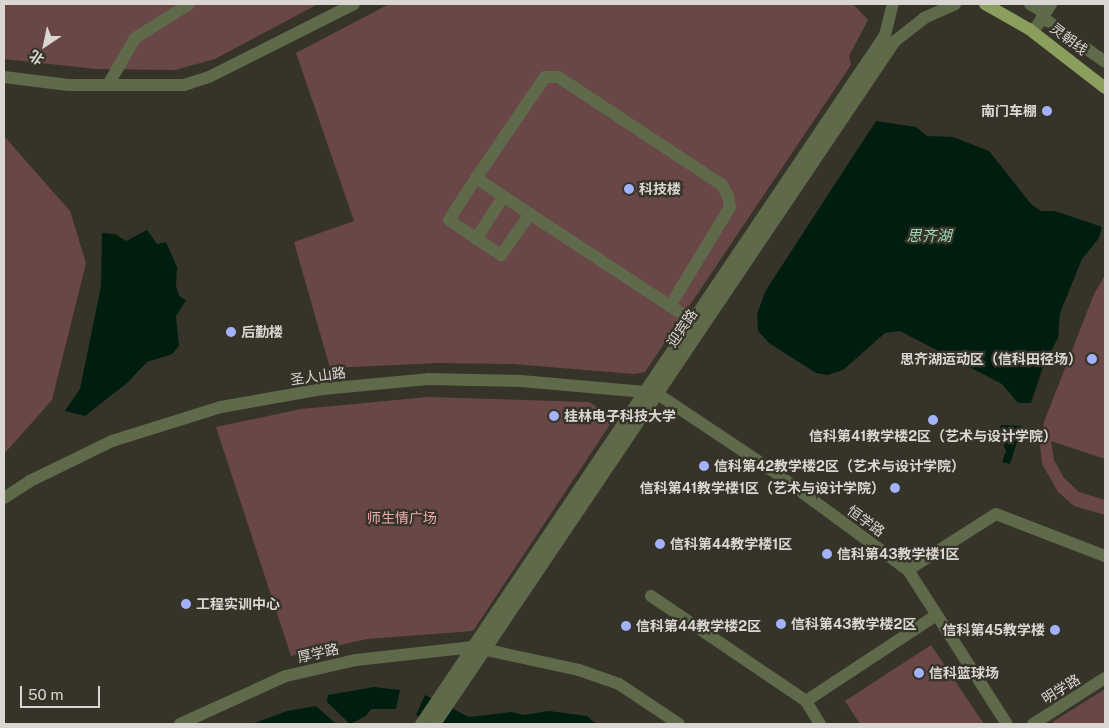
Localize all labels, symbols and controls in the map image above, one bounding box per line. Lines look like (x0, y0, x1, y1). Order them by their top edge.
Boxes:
north arrow (20, 20, 70, 70)
street label: 灵朝线 (1047, 20, 1091, 58)
text: 北 (26, 47, 47, 68)
place label: 南门车棚 (981, 103, 1037, 119)
marker: 南门车棚 (1041, 105, 1053, 117)
place label: 科技楼 (639, 181, 681, 197)
marker: 科技楼 (623, 183, 635, 195)
water label: 思齐湖 (907, 227, 951, 245)
street label: 迎宾路 (663, 306, 701, 350)
place label: 后勤楼 (241, 324, 283, 340)
marker: 后勤楼 (225, 326, 237, 338)
place label: 思齐湖运动区（信科田径场） (900, 351, 1082, 367)
marker: 思齐湖运动区（信科田径场） (1086, 353, 1098, 365)
street label: 圣人山路 (289, 364, 347, 388)
place label: 桂林电子科技大学 (564, 408, 676, 424)
marker: 桂林电子科技大学 (548, 410, 560, 422)
marker: 信科第41教学楼2区（艺术与设计学院） (927, 414, 939, 426)
place label: 信科第41教学楼2区（艺术与设计学院） (809, 428, 1057, 444)
place label: 信科第42教学楼2区（艺术与设计学院） (714, 458, 965, 474)
marker: 信科第42教学楼2区（艺术与设计学院） (698, 460, 710, 472)
place label: 信科第41教学楼1区（艺术与设计学院） (640, 480, 885, 496)
marker: 信科第41教学楼1区（艺术与设计学院） (889, 482, 901, 494)
street label: 恒学路 (844, 502, 888, 540)
park label: 师生情广场 (367, 510, 437, 526)
place label: 信科第44教学楼1区 (670, 536, 792, 552)
marker: 信科第44教学楼1区 (654, 538, 666, 550)
place label: 信科第43教学楼1区 (837, 546, 959, 562)
marker: 信科第43教学楼1区 (821, 548, 833, 560)
place label: 工程实训中心 (196, 596, 280, 612)
marker: 工程实训中心 (180, 598, 192, 610)
place label: 信科第43教学楼2区 (791, 616, 916, 632)
place label: 信科第44教学楼2区 (636, 618, 761, 634)
marker: 信科第43教学楼2区 (775, 618, 787, 630)
marker: 信科第44教学楼2区 (620, 620, 632, 632)
place label: 信科第45教学楼 (943, 622, 1045, 638)
marker: 信科第45教学楼 (1049, 624, 1061, 636)
street label: 厚学路 (296, 640, 340, 666)
place label: 信科篮球场 (929, 665, 999, 681)
marker: 信科篮球场 (913, 667, 925, 679)
street label: 明学路 (1039, 671, 1083, 707)
scale bar (22, 676, 102, 708)
text: 50 m (28, 686, 63, 703)

